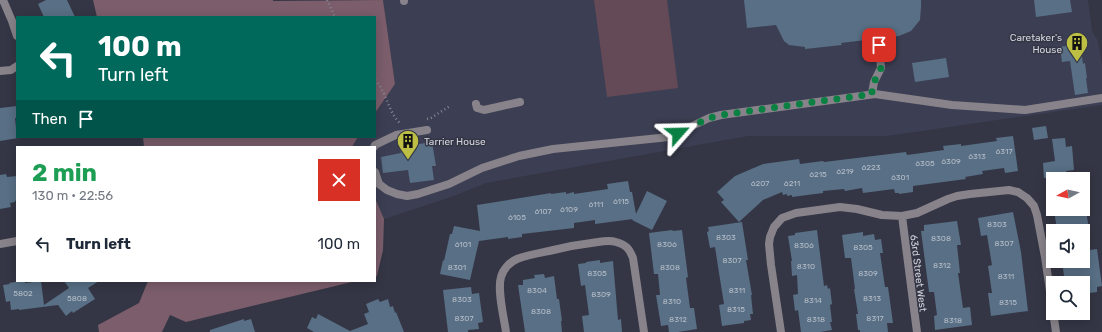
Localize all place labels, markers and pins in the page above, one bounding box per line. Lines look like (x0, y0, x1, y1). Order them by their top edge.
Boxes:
pin (862, 28, 896, 62)
building icon: Caretaker's House (1064, 30, 1090, 63)
place label: Caretaker's House (1010, 32, 1062, 56)
building icon: Tarrier House (395, 128, 421, 161)
place label: Tarrier House (424, 136, 486, 148)

